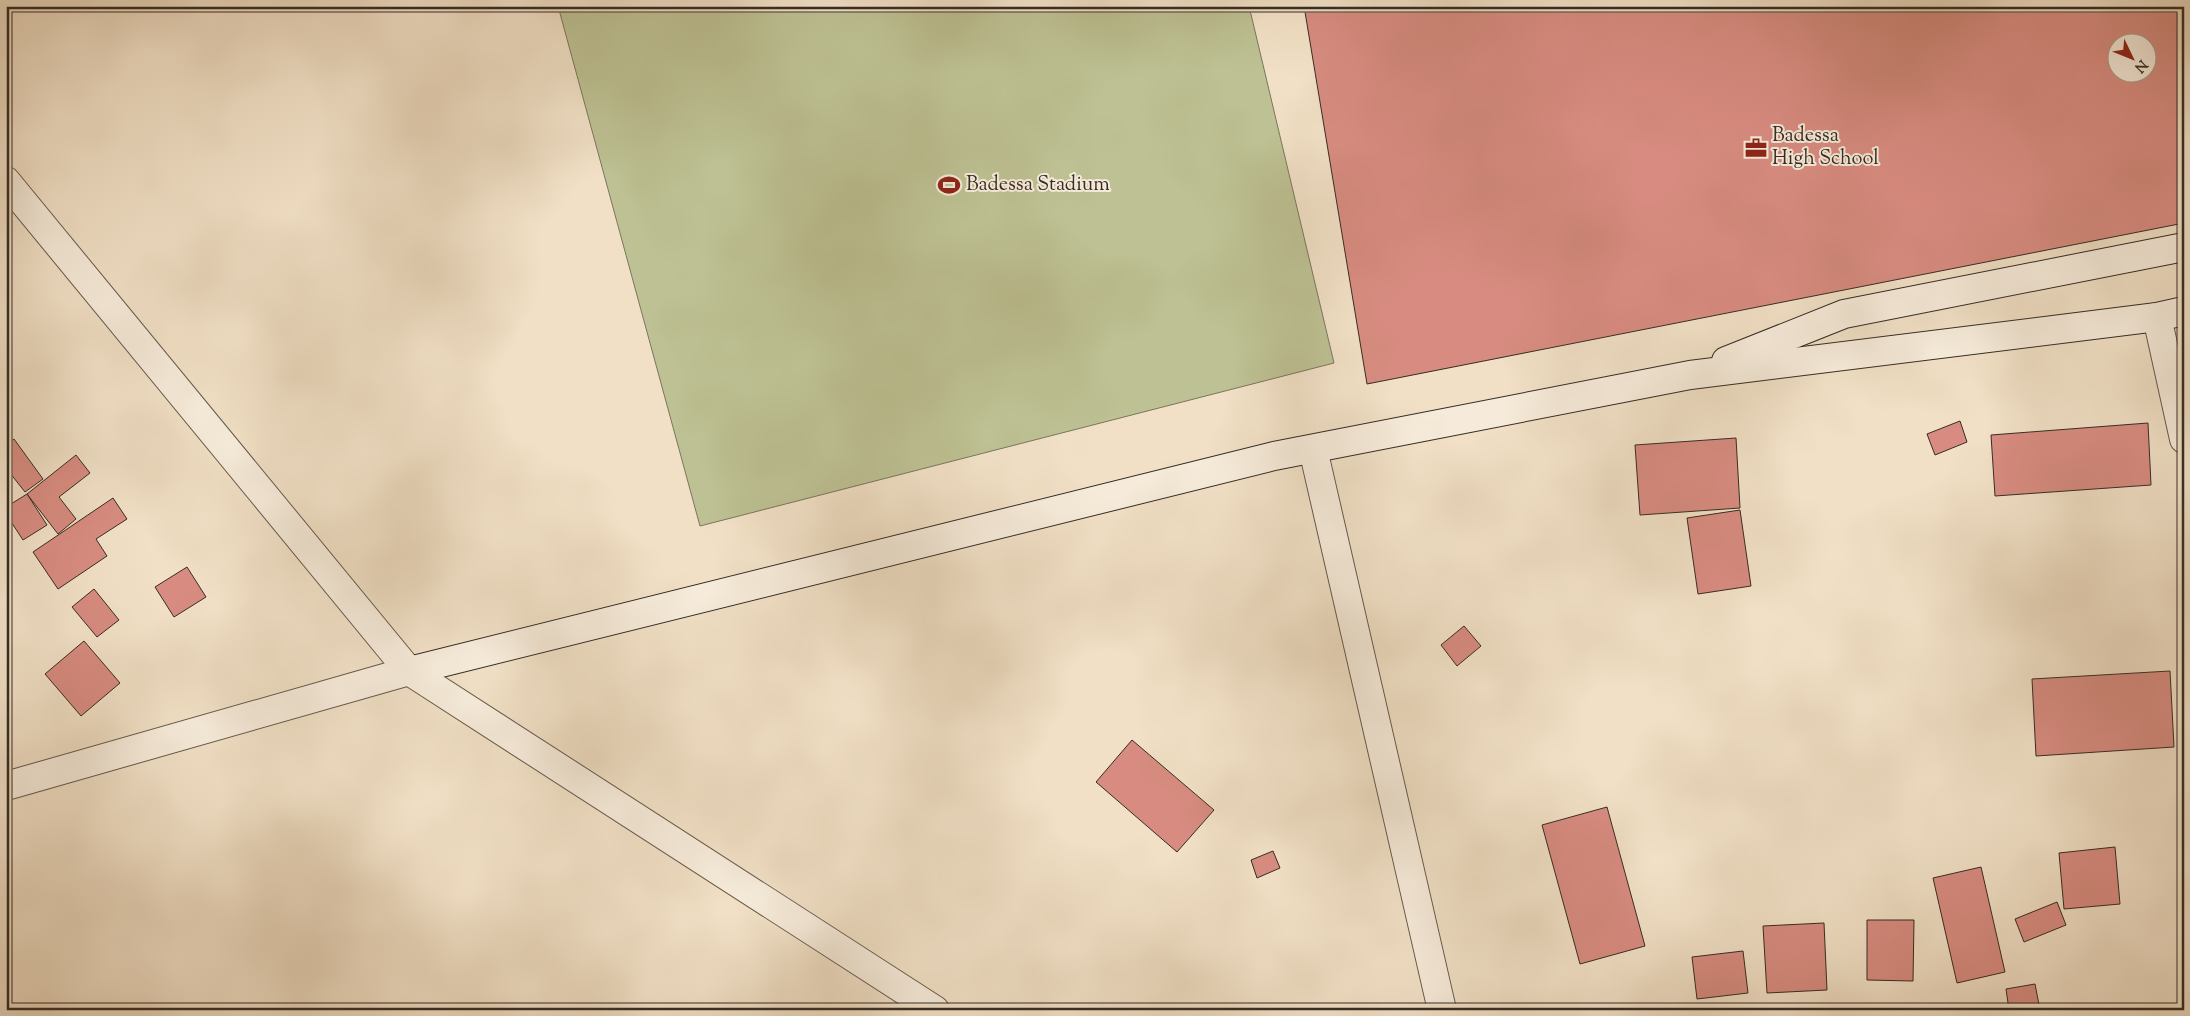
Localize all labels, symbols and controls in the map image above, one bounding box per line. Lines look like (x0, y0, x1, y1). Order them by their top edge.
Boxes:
north arrow (2108, 32, 2158, 82)
text: N (2129, 55, 2151, 76)
place label: Badessa High School (1772, 122, 1879, 174)
office icon: Badessa High School (1743, 135, 1769, 161)
place label: Badessa Stadium (966, 171, 1110, 200)
sports icon: Badessa Stadium (936, 172, 962, 198)

